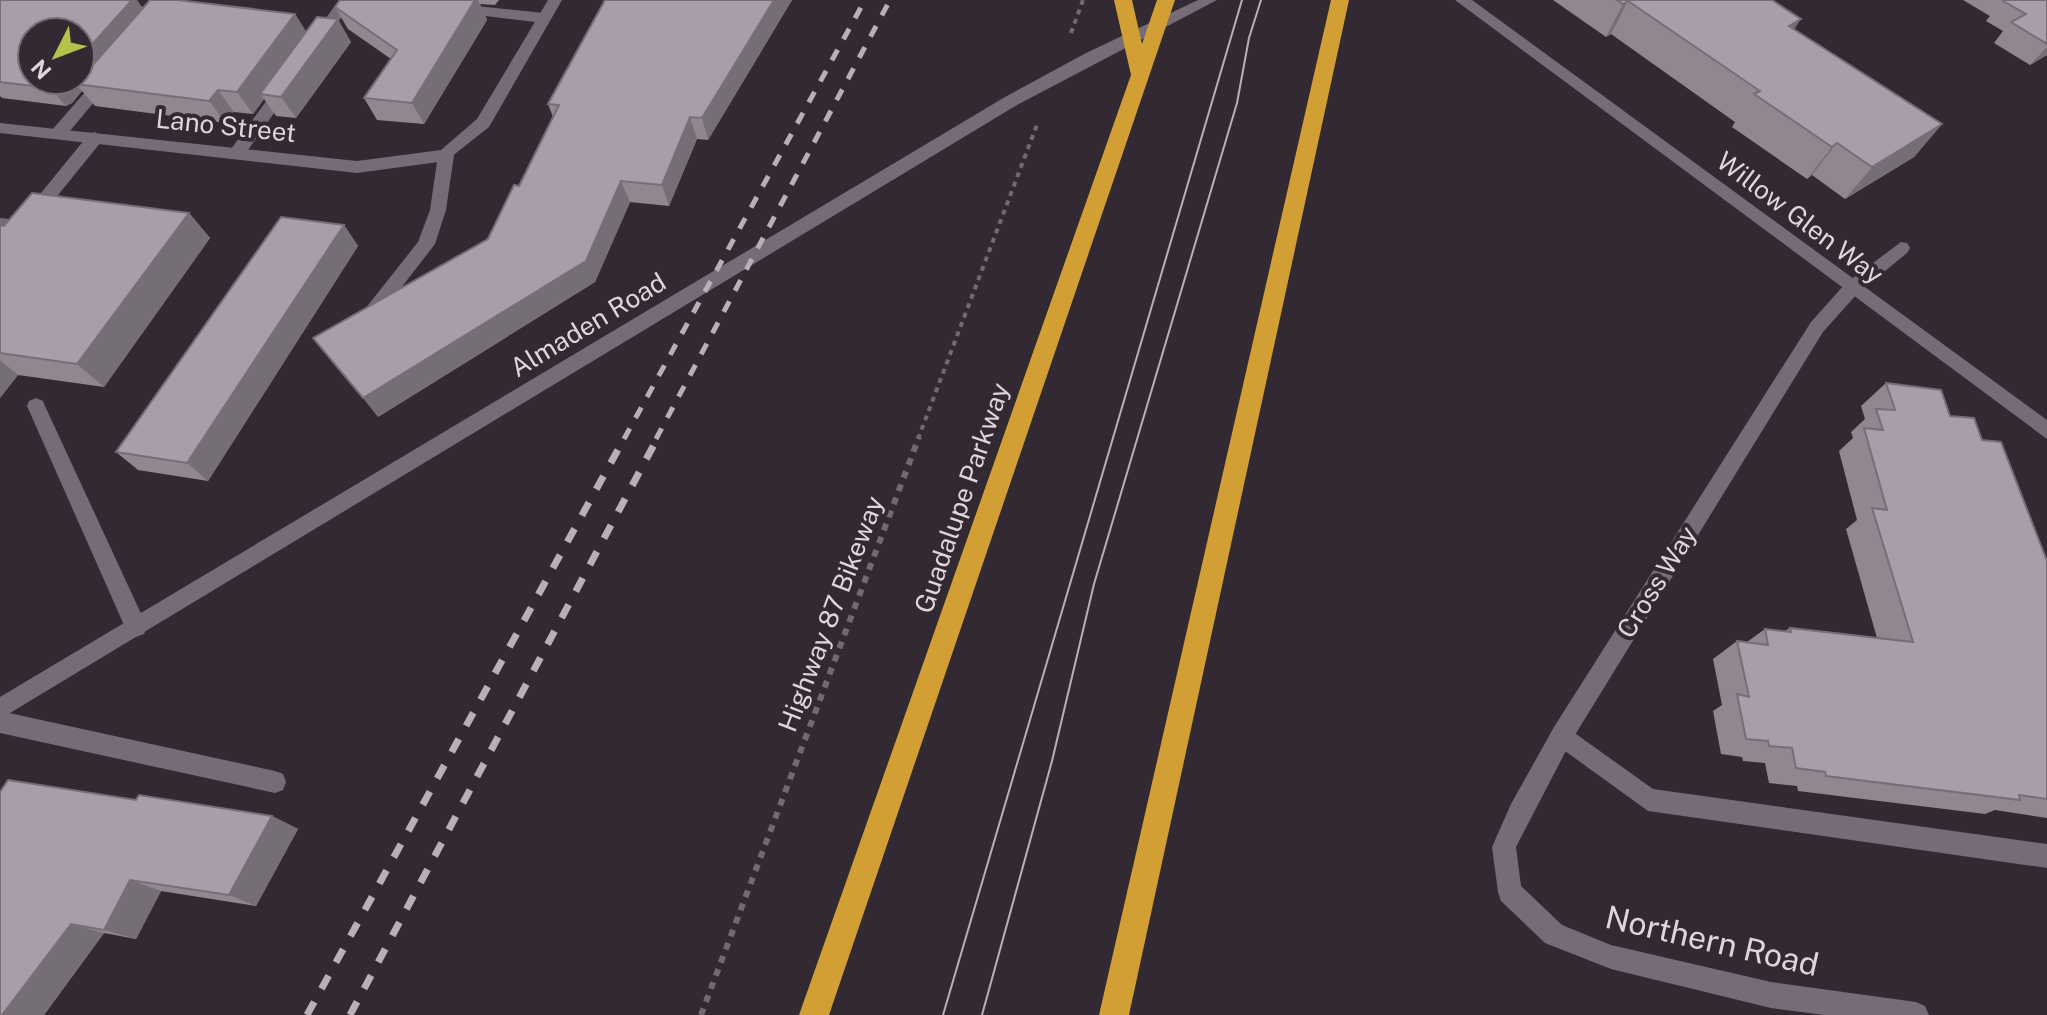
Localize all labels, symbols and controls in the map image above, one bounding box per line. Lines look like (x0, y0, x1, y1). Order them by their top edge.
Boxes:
north arrow (16, 16, 96, 96)
text: N (26, 54, 57, 84)
street label: Lano Street (154, 103, 298, 148)
street label: Willow Glen Way (1711, 145, 1890, 290)
street label: Almaden Road (504, 266, 671, 383)
street label: Guadalupe Parkway (908, 379, 1015, 617)
street label: Highway 87 Bikeway (771, 492, 890, 736)
street label: Cross Way (1610, 520, 1703, 643)
street label: Northern Road (1602, 898, 1822, 983)

